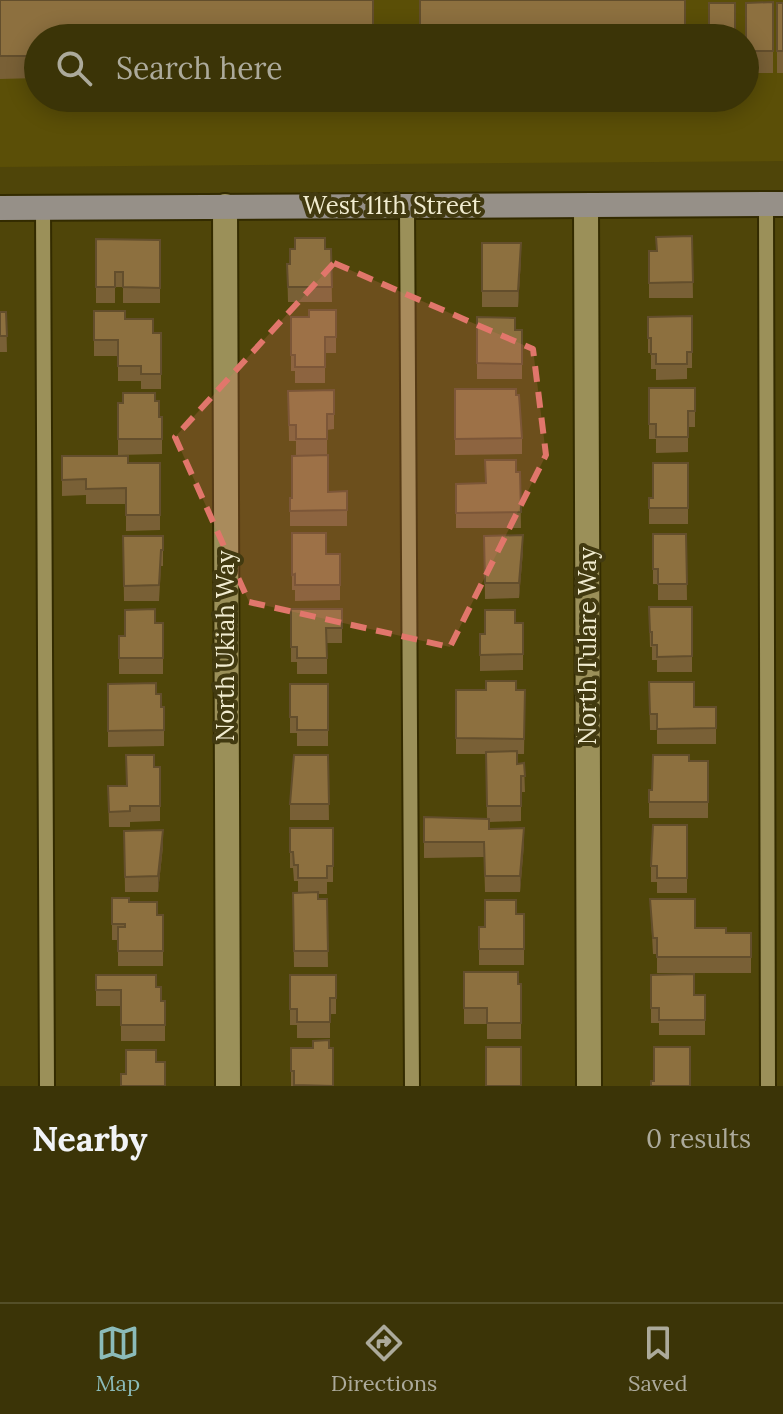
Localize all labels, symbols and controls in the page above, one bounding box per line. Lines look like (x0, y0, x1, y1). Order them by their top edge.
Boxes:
search box (24, 24, 759, 112)
icon: search (52, 46, 96, 90)
text: Search here (116, 49, 283, 87)
street label: West 11th Street (303, 190, 482, 221)
street label: North Tulare Way (572, 547, 603, 745)
street label: North Ukiah Way (210, 550, 241, 742)
text: Nearby (32, 1117, 148, 1160)
text: 0 results (646, 1122, 751, 1155)
tab: Map (95, 1321, 140, 1397)
tab: Directions (331, 1321, 437, 1397)
tab: Saved (628, 1321, 688, 1397)

